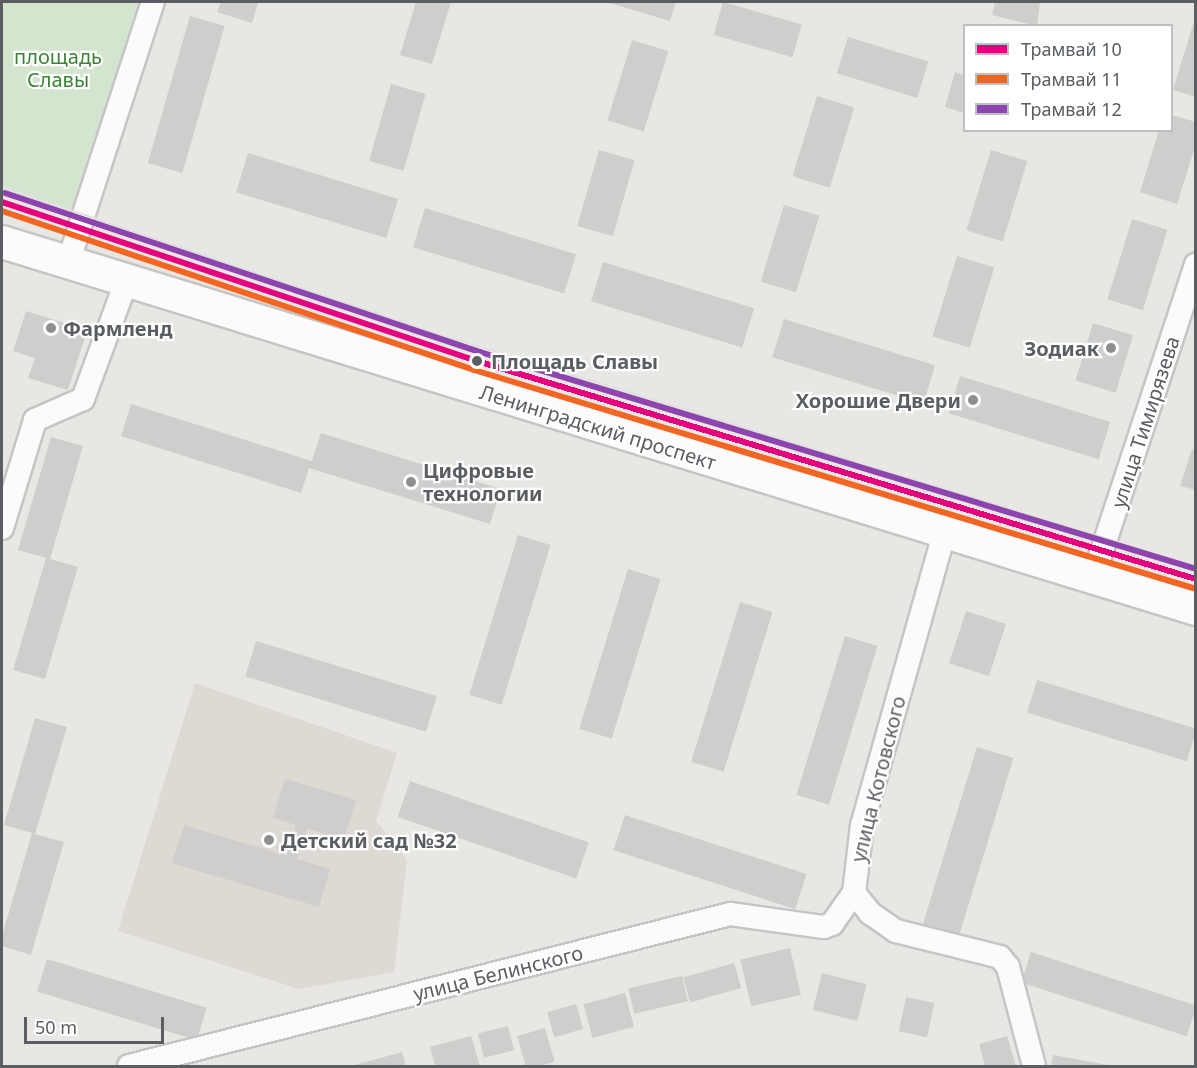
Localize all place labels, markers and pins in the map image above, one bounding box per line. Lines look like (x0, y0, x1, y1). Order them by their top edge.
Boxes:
place label: Фармленд (63, 316, 172, 340)
marker: Фармленд (44, 321, 58, 335)
place label: Зодиак (1024, 336, 1099, 360)
marker: Зодиак (1104, 341, 1118, 355)
place label: Площадь Славы (491, 349, 658, 373)
marker: Площадь Славы (468, 352, 486, 370)
place label: Хорошие Двери (796, 388, 961, 412)
marker: Хорошие Двери (966, 393, 980, 407)
place label: Цифровые технологии (423, 458, 543, 505)
marker: Цифровые технологии (404, 475, 418, 489)
place label: Детский сад №32 (281, 828, 457, 852)
marker: Детский сад №32 (262, 833, 276, 847)

